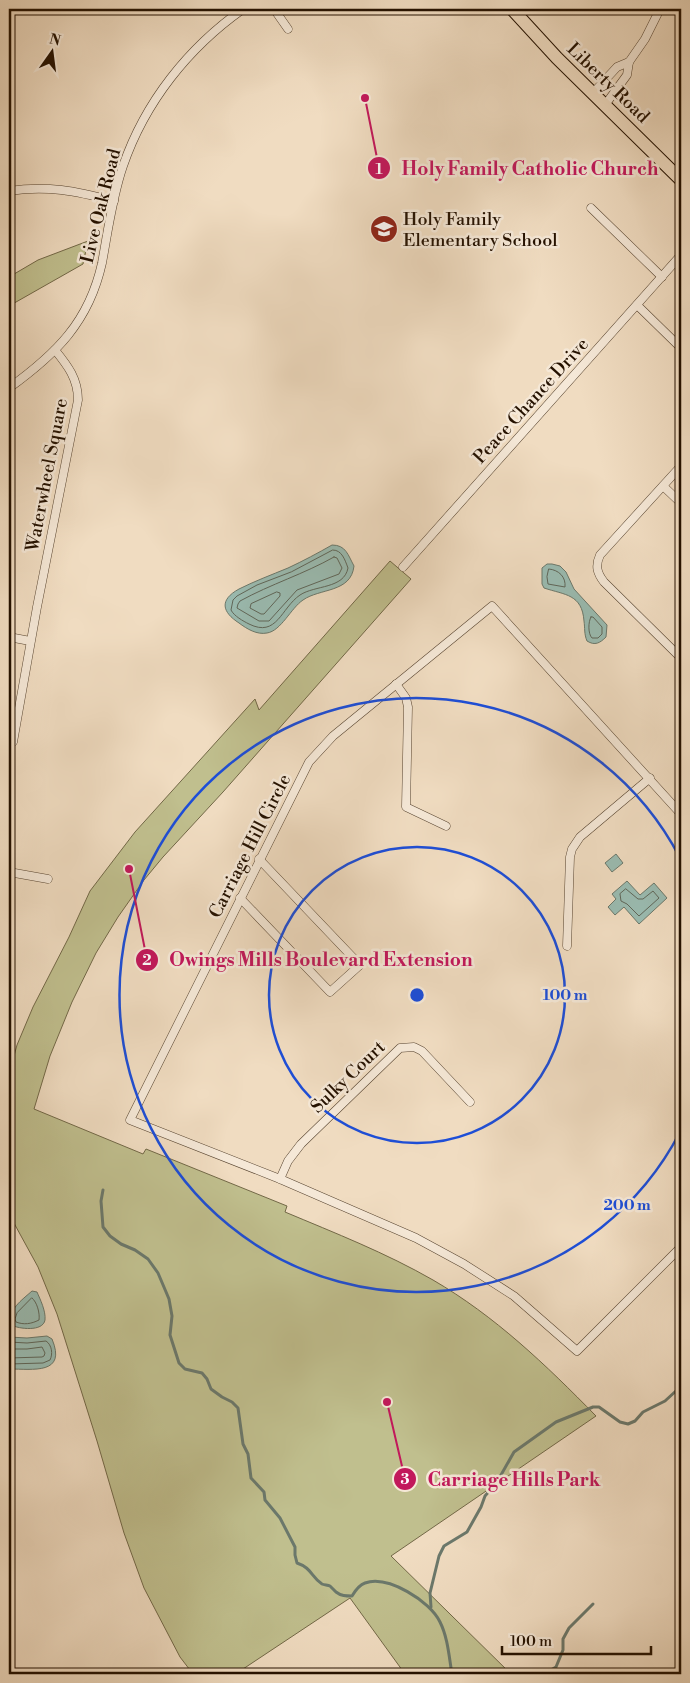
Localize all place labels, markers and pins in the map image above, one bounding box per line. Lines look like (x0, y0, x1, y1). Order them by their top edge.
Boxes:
callout: Holy Family Catholic Church (366, 151, 668, 185)
place label: Holy Family Elementary School (403, 208, 558, 252)
school or university icon: Holy Family Elementary School (369, 214, 399, 244)
callout: Owings Mills Boulevard Extension (134, 943, 483, 977)
centre of rings (408, 986, 426, 1004)
callout: Carriage Hills Park (393, 1462, 611, 1496)

